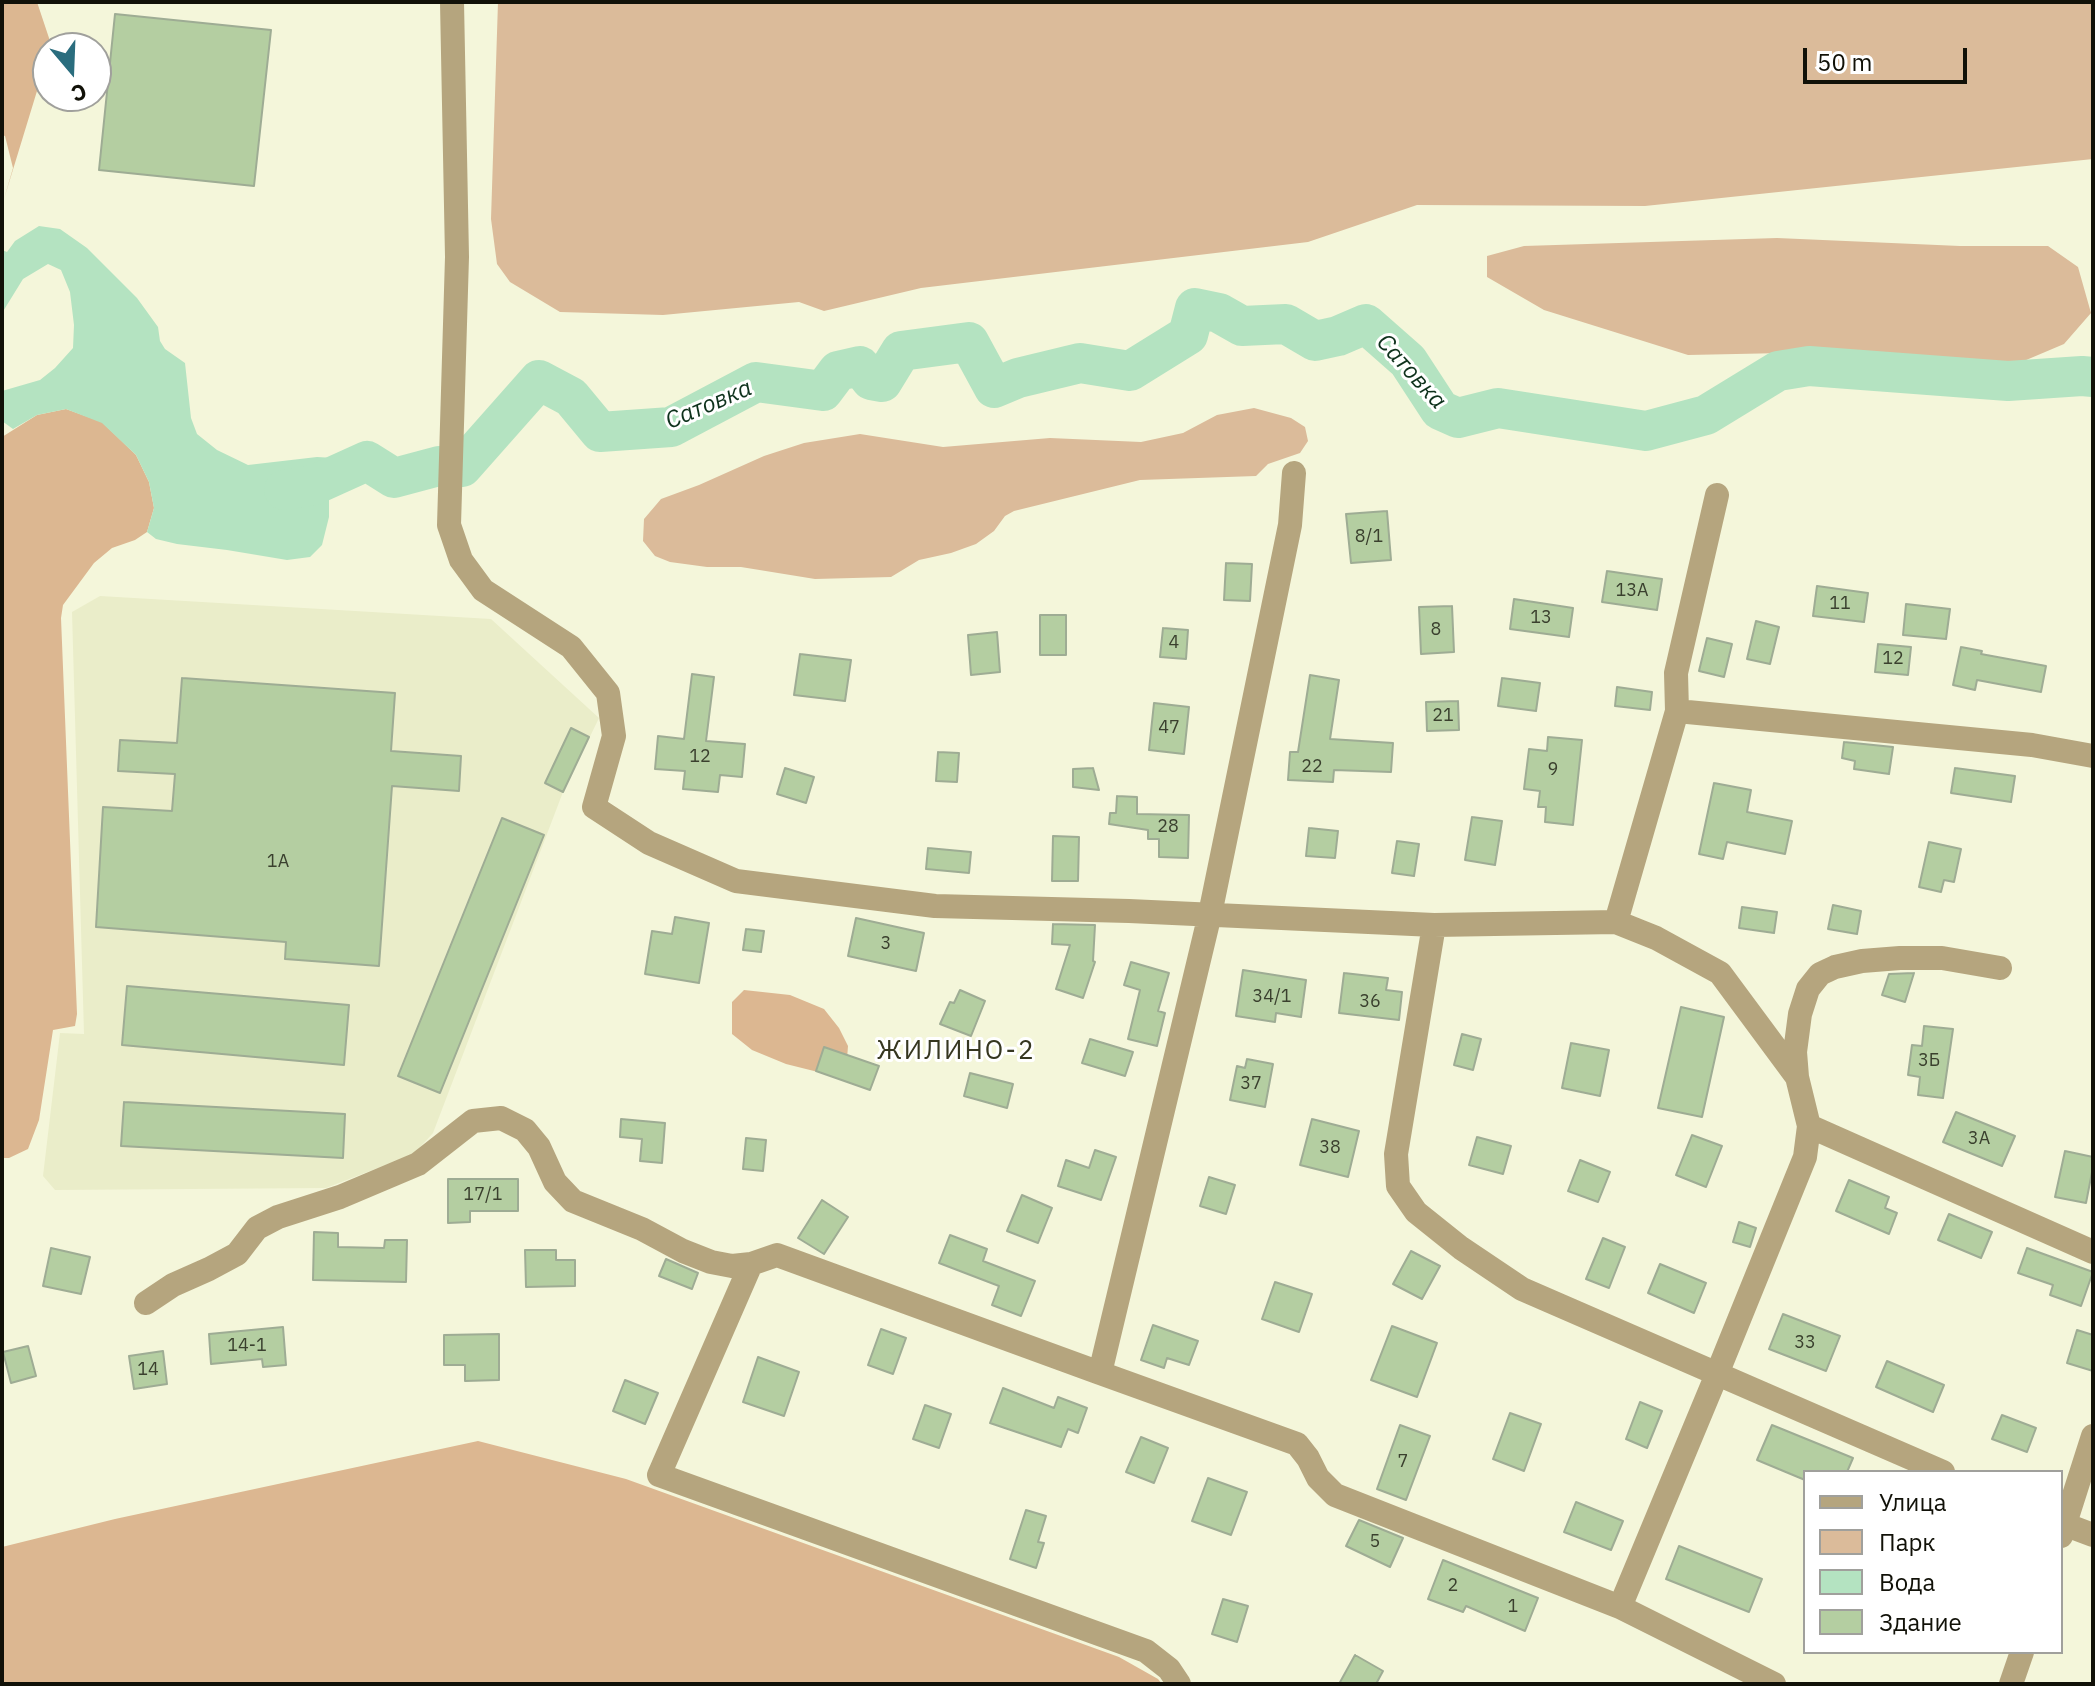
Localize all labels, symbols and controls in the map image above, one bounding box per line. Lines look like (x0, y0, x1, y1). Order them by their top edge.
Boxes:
north arrow (32, 32, 112, 112)
scale bar (1807, 32, 1971, 82)
text: 50 m (1817, 46, 1872, 78)
text: С (68, 77, 91, 109)
water label: Сатовка (1370, 329, 1452, 415)
water label: Сатовка (662, 374, 756, 436)
house number: 8/1 (1355, 526, 1383, 548)
house number: 13А (1615, 580, 1649, 602)
house number: 11 (1829, 593, 1851, 615)
house number: 13 (1530, 607, 1552, 629)
house number: 8 (1431, 619, 1441, 641)
house number: 4 (1169, 632, 1179, 654)
house number: 12 (1882, 648, 1904, 670)
house number: 21 (1432, 705, 1454, 727)
house number: 47 (1158, 717, 1180, 739)
house number: 12 (689, 746, 711, 768)
house number: 22 (1301, 756, 1323, 778)
house number: 9 (1548, 759, 1558, 781)
house number: 28 (1157, 816, 1179, 838)
house number: 1А (267, 851, 289, 873)
house number: 3 (881, 933, 891, 955)
house number: 34/1 (1252, 986, 1292, 1008)
house number: 36 (1359, 991, 1381, 1013)
district label: ЖИЛИНО-2 (876, 1035, 1036, 1067)
house number: 3Б (1918, 1050, 1940, 1072)
house number: 37 (1240, 1073, 1262, 1095)
house number: 3А (1968, 1128, 1990, 1150)
house number: 38 (1319, 1137, 1341, 1159)
house number: 17/1 (463, 1184, 503, 1206)
house number: 33 (1794, 1332, 1816, 1354)
house number: 14-1 (227, 1335, 267, 1357)
house number: 14 (137, 1359, 159, 1381)
house number: 7 (1398, 1451, 1408, 1473)
legend (1803, 1470, 2063, 1654)
text: Улица (1879, 1486, 1947, 1518)
text: Парк (1879, 1526, 1936, 1558)
house number: 5 (1370, 1531, 1380, 1553)
text: Вода (1879, 1566, 1935, 1598)
house number: 2 (1448, 1575, 1458, 1597)
house number: 1 (1508, 1596, 1518, 1618)
text: Здание (1879, 1606, 1962, 1638)

